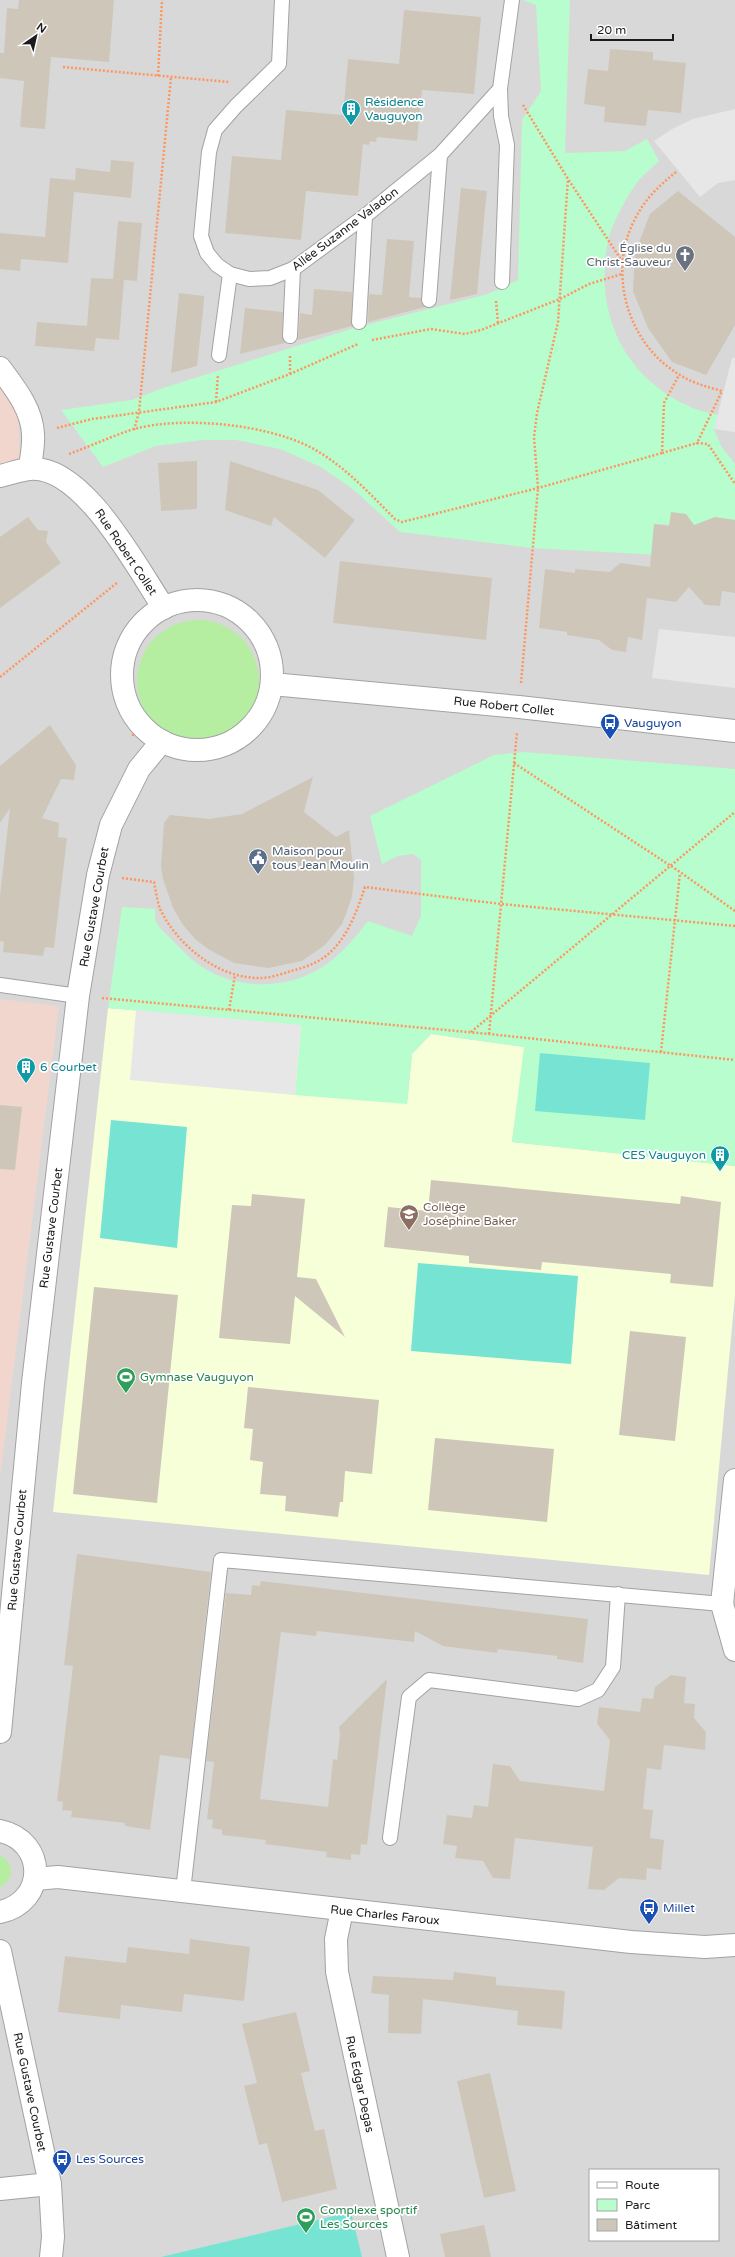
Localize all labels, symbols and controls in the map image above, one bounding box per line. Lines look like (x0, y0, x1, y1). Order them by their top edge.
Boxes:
north arrow (16, 16, 56, 56)
scale bar (591, 16, 673, 42)
text: N (34, 20, 49, 36)
text: 20 m (597, 23, 626, 37)
place label: Résidence Vauguyon (365, 95, 424, 123)
building icon: Résidence Vauguyon (340, 98, 362, 126)
street label: Allée Suzanne Valadon (289, 184, 401, 274)
place label: Église du Christ-Sauveur (586, 241, 671, 269)
church icon: Église du Christ-Sauveur (674, 244, 696, 272)
street label: Rue Robert Collet (92, 506, 160, 598)
street label: Rue Robert Collet (453, 694, 555, 718)
bus stop icon: Vauguyon (599, 712, 621, 740)
place label: Vauguyon (624, 716, 682, 730)
place label: Maison pour tous Jean Moulin (272, 844, 369, 872)
street label: Rue Gustave Courbet (77, 846, 112, 968)
public building icon: Maison pour tous Jean Moulin (247, 847, 269, 875)
building icon: 6 Courbet (15, 1056, 37, 1084)
place label: 6 Courbet (40, 1060, 97, 1074)
building icon: CES Vauguyon (709, 1144, 731, 1172)
place label: CES Vauguyon (622, 1148, 706, 1162)
street label: Rue Gustave Courbet (37, 1166, 65, 1289)
place label: Collège Joséphine Baker (423, 1200, 517, 1228)
school or university icon: Collège Joséphine Baker (398, 1203, 420, 1231)
sports icon: Gymnase Vauguyon (115, 1366, 137, 1394)
place label: Gymnase Vauguyon (140, 1370, 254, 1384)
street label: Rue Gustave Courbet (5, 1488, 29, 1611)
bus stop icon: Millet (638, 1897, 660, 1925)
place label: Millet (663, 1901, 695, 1915)
street label: Rue Charles Faroux (330, 1902, 440, 1928)
street label: Rue Gustave Courbet (11, 2031, 50, 2153)
street label: Rue Edgar Degas (343, 2034, 377, 2134)
bus stop icon: Les Sources (51, 2148, 73, 2176)
place label: Les Sources (76, 2152, 144, 2166)
legend (589, 2169, 719, 2241)
text: Route (625, 2178, 660, 2192)
text: Parc (625, 2198, 650, 2212)
place label: Complexe sportif Les Sources (320, 2203, 418, 2231)
sports icon: Complexe sportif Les Sources (295, 2206, 317, 2234)
text: Bâtiment (625, 2218, 677, 2232)

